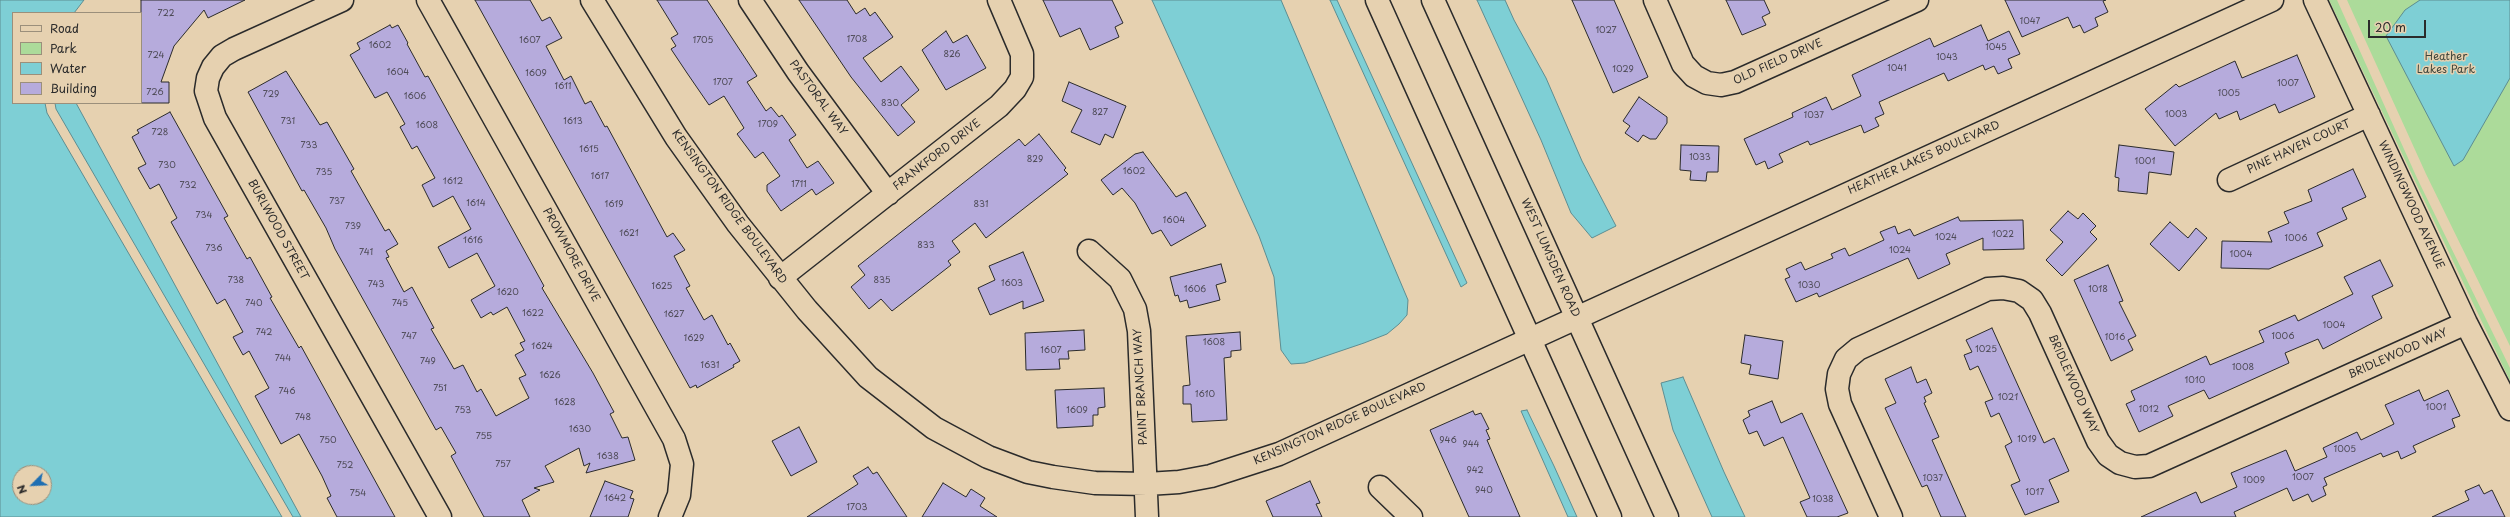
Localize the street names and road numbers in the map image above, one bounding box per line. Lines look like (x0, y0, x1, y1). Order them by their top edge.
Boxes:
street label: OLD FIELD DRIVE (1731, 36, 1825, 88)
street label: PASTORAL WAY (786, 58, 850, 138)
street label: FRANKFORD DRIVE (891, 117, 983, 193)
street label: PINE HAVEN COURT (2245, 117, 2353, 177)
street label: HEATHER LAKES BOULEVARD (1846, 118, 2002, 198)
street label: KENSINGTON RIDGE BOULEVARD (669, 127, 789, 287)
street label: WINDINGWOOD AVENUE (2375, 139, 2447, 271)
street label: BURLWOOD STREET (245, 177, 311, 283)
street label: WEST LUMSDEN ROAD (1518, 197, 1582, 319)
street label: PROWMORE DRIVE (540, 206, 602, 304)
street label: BRIDLEWOOD WAY (2346, 326, 2450, 382)
street label: PAINT BRANCH WAY (1131, 328, 1151, 446)
street label: BRIDLEWOOD WAY (2045, 332, 2101, 436)
street label: KENSINGTON RIDGE BOULEVARD (1252, 380, 1428, 468)

